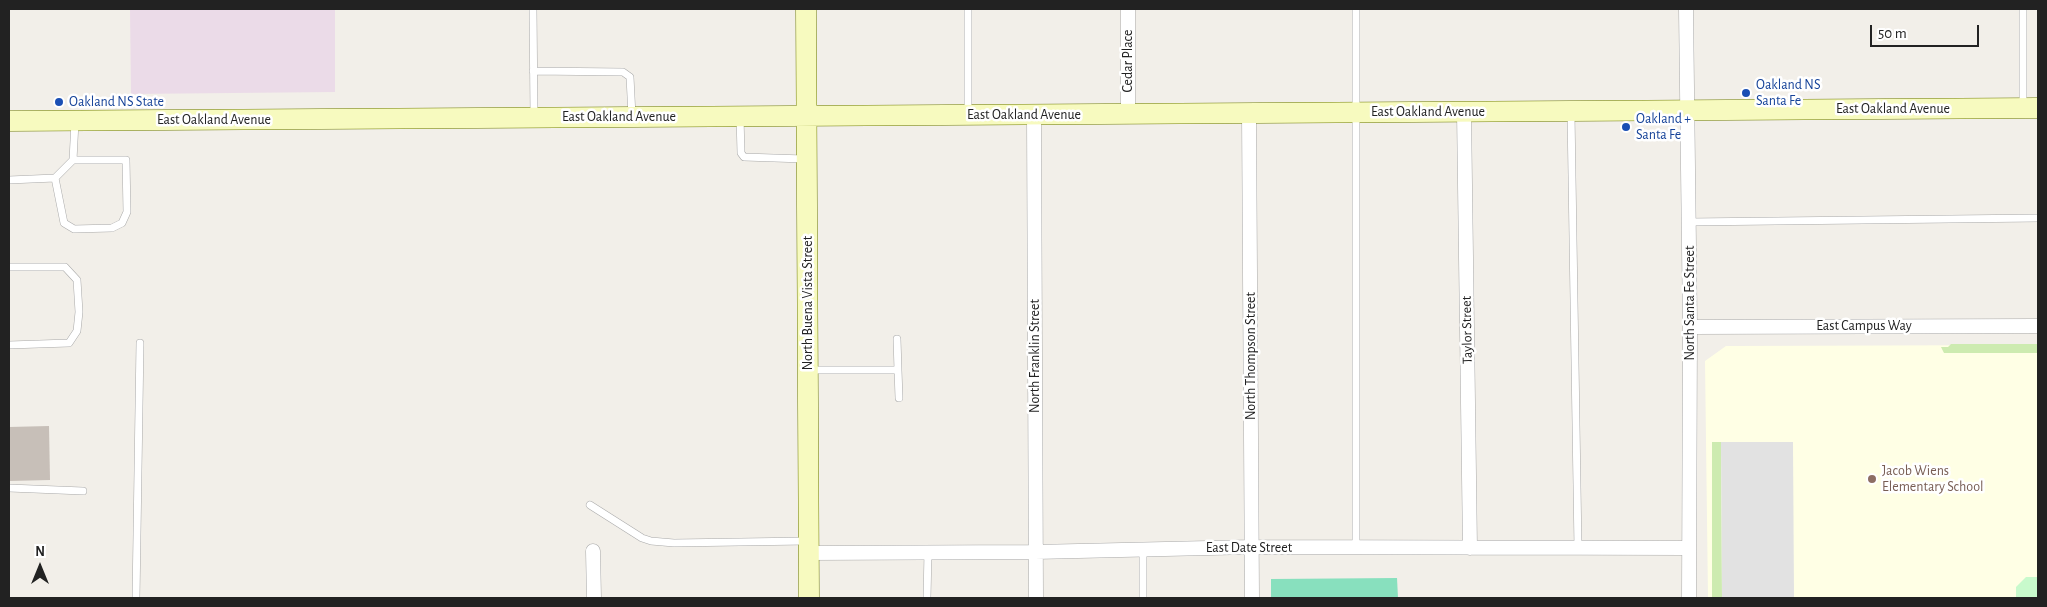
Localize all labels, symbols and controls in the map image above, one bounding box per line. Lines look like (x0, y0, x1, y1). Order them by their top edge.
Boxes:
scale bar (1872, 15, 1981, 47)
text: 50 m (1878, 26, 1907, 41)
street label: Cedar Place (1120, 30, 1136, 92)
place label: Oakland NS Santa Fe (1756, 77, 1820, 110)
marker: Oakland NS Santa Fe (1740, 87, 1752, 99)
place label: Oakland NS State (69, 94, 164, 110)
marker: Oakland NS State (53, 96, 65, 108)
street label: East Oakland Avenue (1836, 101, 1950, 117)
street label: East Oakland Avenue (1371, 104, 1485, 120)
street label: East Oakland Avenue (967, 107, 1081, 123)
street label: East Oakland Avenue (562, 109, 676, 125)
place label: Oakland + Santa Fe (1636, 111, 1691, 144)
street label: East Oakland Avenue (157, 112, 271, 128)
marker: Oakland + Santa Fe (1620, 121, 1632, 133)
street label: North Buena Vista Street (800, 236, 816, 370)
street label: North Santa Fe Street (1682, 245, 1698, 361)
street label: North Thompson Street (1243, 292, 1259, 420)
street label: Taylor Street (1458, 296, 1476, 364)
street label: North Franklin Street (1027, 299, 1043, 413)
street label: East Campus Way (1816, 318, 1912, 334)
place label: Jacob Wiens Elementary School (1882, 463, 1983, 496)
marker: Jacob Wiens Elementary School (1866, 473, 1878, 485)
street label: East Date Street (1206, 540, 1292, 556)
north arrow (15, 542, 65, 592)
text: N (35, 545, 45, 559)

